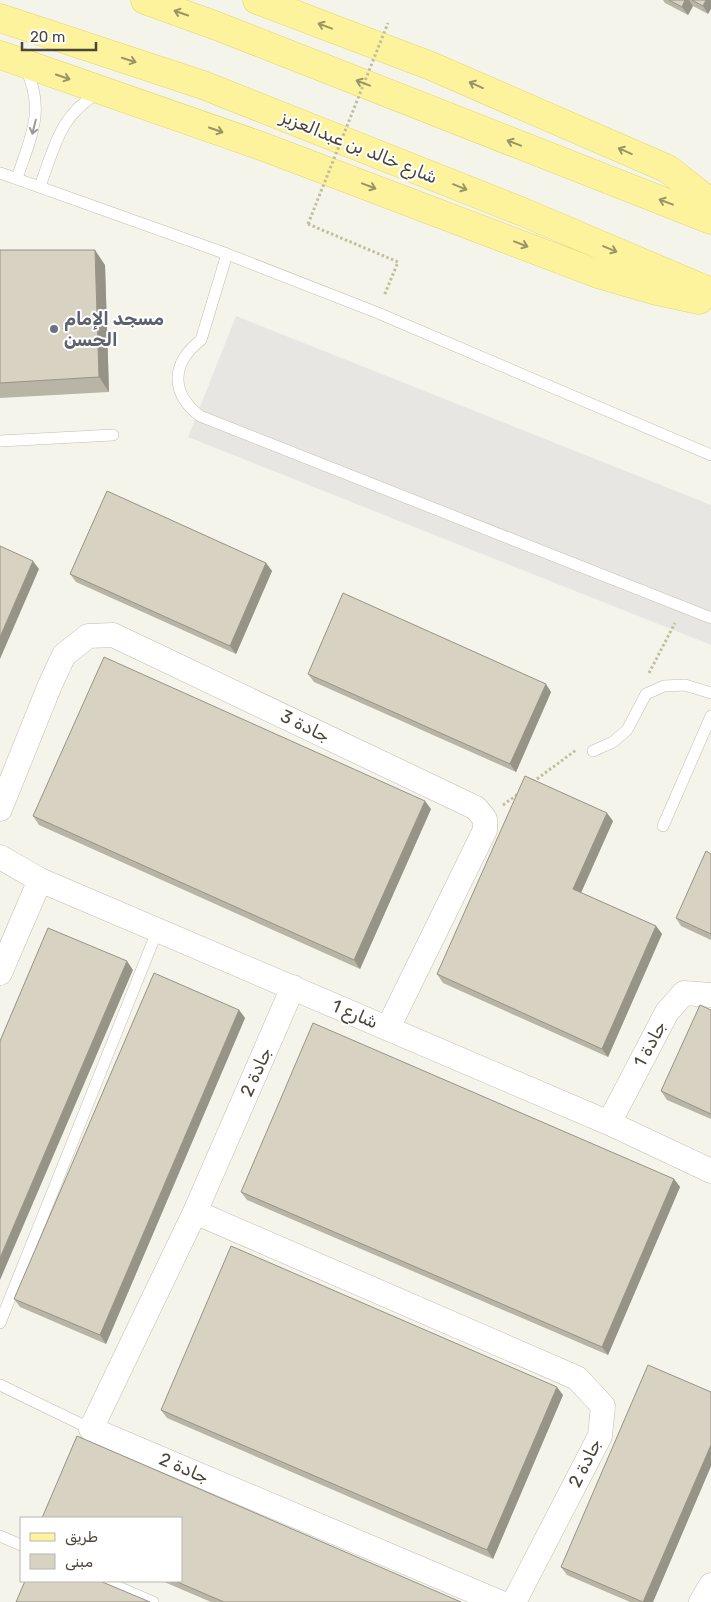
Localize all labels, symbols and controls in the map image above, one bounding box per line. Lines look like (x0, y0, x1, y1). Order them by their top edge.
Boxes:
one-way arrow (174, 8, 189, 17)
scale bar (22, 20, 96, 52)
one-way arrow (318, 20, 333, 30)
text: 20 m (30, 28, 65, 46)
one-way arrow (121, 56, 137, 66)
one-way arrow (54, 73, 70, 82)
one-way arrow (356, 78, 371, 87)
one-way arrow (469, 80, 484, 90)
street label: شارع خالد بن عبدالعزيز (276, 105, 441, 189)
one-way arrow (28, 118, 38, 134)
one-way arrow (208, 126, 223, 135)
one-way arrow (507, 137, 522, 146)
one-way arrow (618, 145, 633, 155)
one-way arrow (361, 183, 376, 192)
one-way arrow (452, 183, 467, 192)
one-way arrow (658, 197, 674, 206)
one-way arrow (512, 240, 528, 249)
one-way arrow (602, 245, 617, 255)
place label: مسجد الإمام الحسن (64, 308, 164, 351)
marker: مسجد الإمام الحسن (48, 323, 60, 335)
street label: جادة 3 (277, 705, 333, 747)
street label: شارع 1 (328, 994, 381, 1034)
street label: جادة 1 (629, 1017, 671, 1071)
street label: جادة 2 (235, 1044, 277, 1100)
street label: جادة 2 (564, 1435, 606, 1491)
street label: جادة 2 (156, 1448, 212, 1488)
legend (20, 1517, 182, 1582)
text: طريق (65, 1528, 98, 1546)
text: مبنى (65, 1553, 93, 1571)

